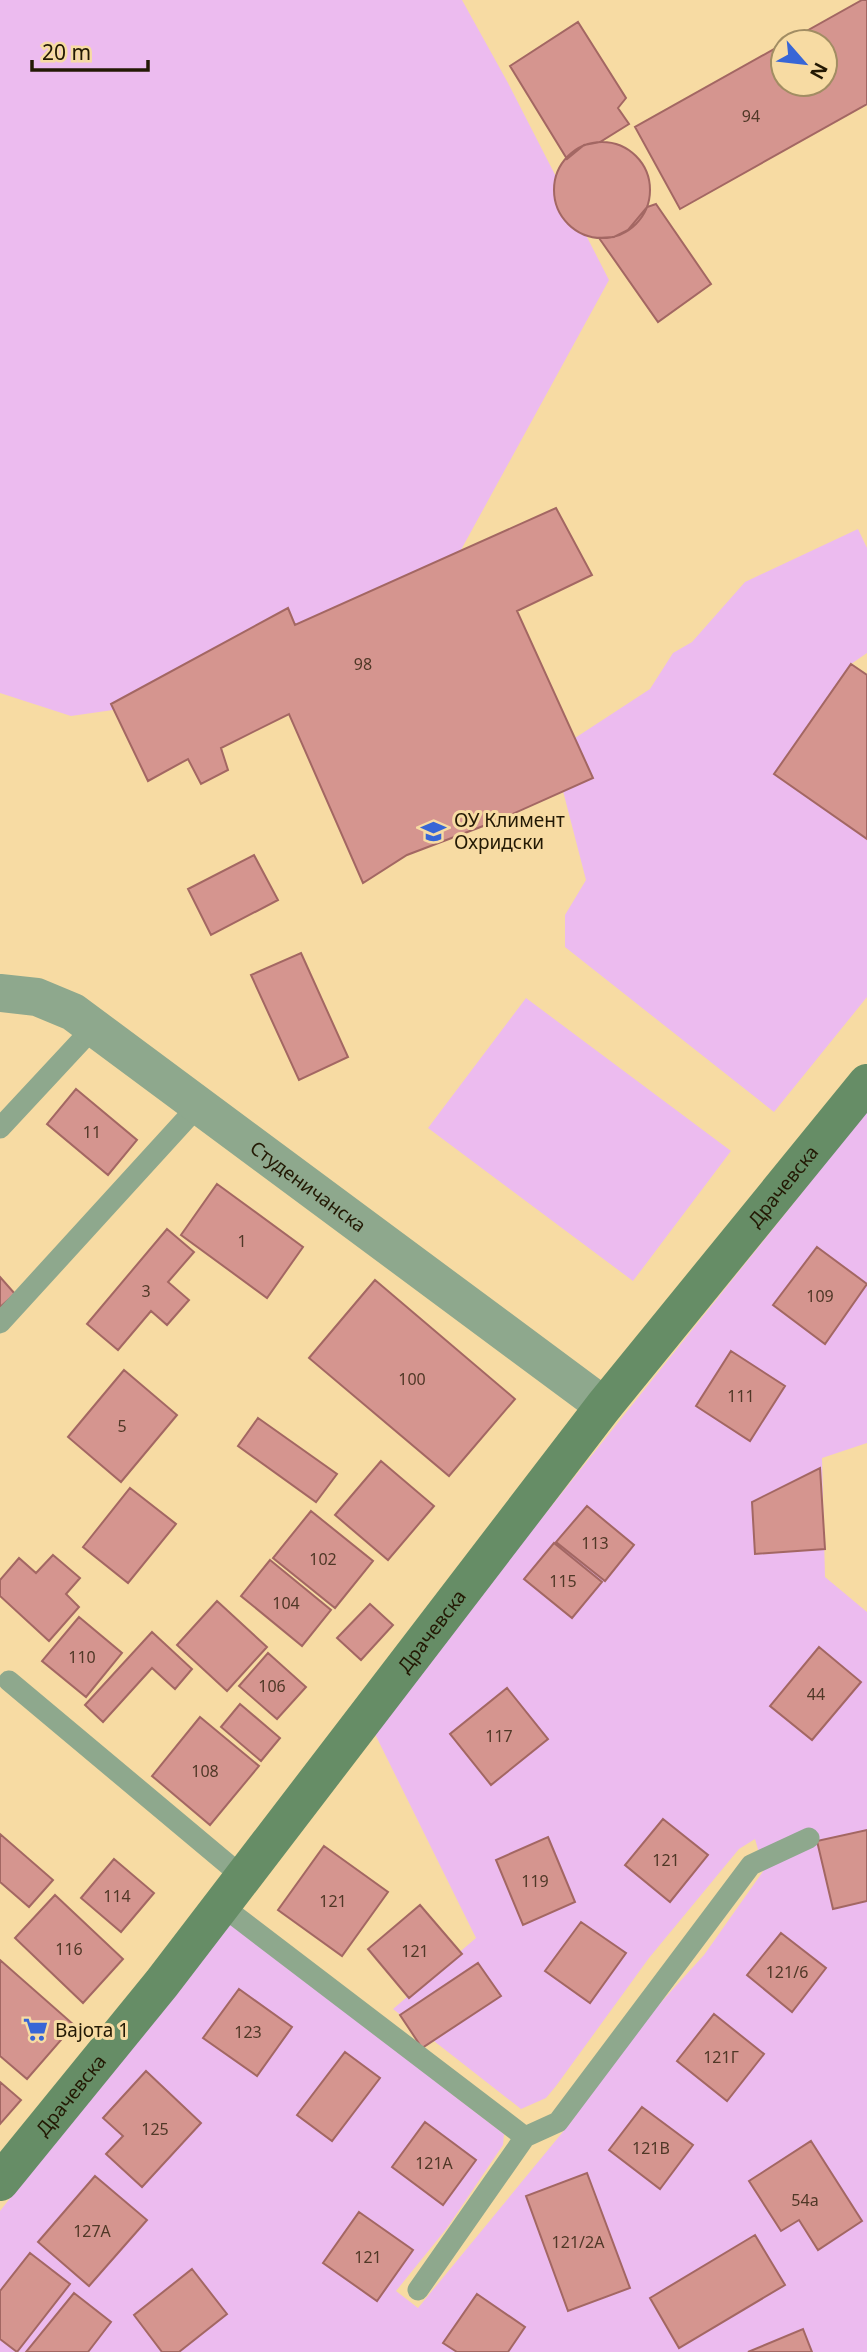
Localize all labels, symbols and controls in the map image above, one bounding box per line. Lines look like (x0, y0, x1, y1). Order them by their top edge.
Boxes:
scale bar (32, 28, 147, 72)
north arrow (769, 28, 839, 98)
text: 20 m (42, 38, 91, 66)
text: N (804, 58, 834, 84)
house number: 94 (742, 105, 760, 127)
house number: 98 (354, 653, 372, 675)
place label: ОУ Климент Охридски (454, 807, 565, 855)
school or university icon: ОУ Климент Охридски (420, 817, 448, 845)
house number: 11 (83, 1121, 101, 1143)
street label: Студеничанска (245, 1135, 371, 1238)
street label: Драчевска (742, 1140, 824, 1232)
house number: 1 (237, 1230, 247, 1252)
house number: 3 (141, 1280, 151, 1302)
house number: 109 (806, 1285, 834, 1307)
house number: 100 (398, 1368, 426, 1390)
house number: 111 (727, 1385, 755, 1407)
house number: 5 (117, 1415, 127, 1437)
house number: 113 (581, 1532, 609, 1554)
house number: 102 (309, 1548, 337, 1570)
house number: 115 (549, 1570, 577, 1592)
street label: Драчевска (391, 1584, 472, 1678)
house number: 104 (272, 1592, 300, 1614)
house number: 110 (68, 1646, 96, 1668)
house number: 106 (258, 1675, 286, 1697)
house number: 44 (807, 1683, 825, 1705)
house number: 117 (485, 1725, 513, 1747)
house number: 108 (191, 1760, 219, 1782)
house number: 121 (652, 1849, 680, 1871)
house number: 119 (521, 1870, 549, 1892)
house number: 114 (103, 1885, 131, 1907)
house number: 121 (319, 1890, 347, 1912)
house number: 116 (55, 1938, 83, 1960)
house number: 121 (401, 1940, 429, 1962)
house number: 121/6 (766, 1961, 808, 1983)
supermarket icon: Вајота 1 (21, 2016, 49, 2044)
place label: Вајота 1 (55, 2017, 129, 2043)
house number: 123 (234, 2021, 262, 2043)
house number: 121Г (703, 2046, 739, 2068)
street label: Драчевска (30, 2049, 112, 2141)
house number: 125 (141, 2118, 169, 2140)
house number: 121В (632, 2137, 670, 2159)
house number: 121А (415, 2152, 454, 2174)
house number: 54a (791, 2189, 819, 2211)
house number: 127А (73, 2220, 112, 2242)
house number: 121/2А (552, 2231, 605, 2253)
house number: 121 (354, 2246, 382, 2268)

